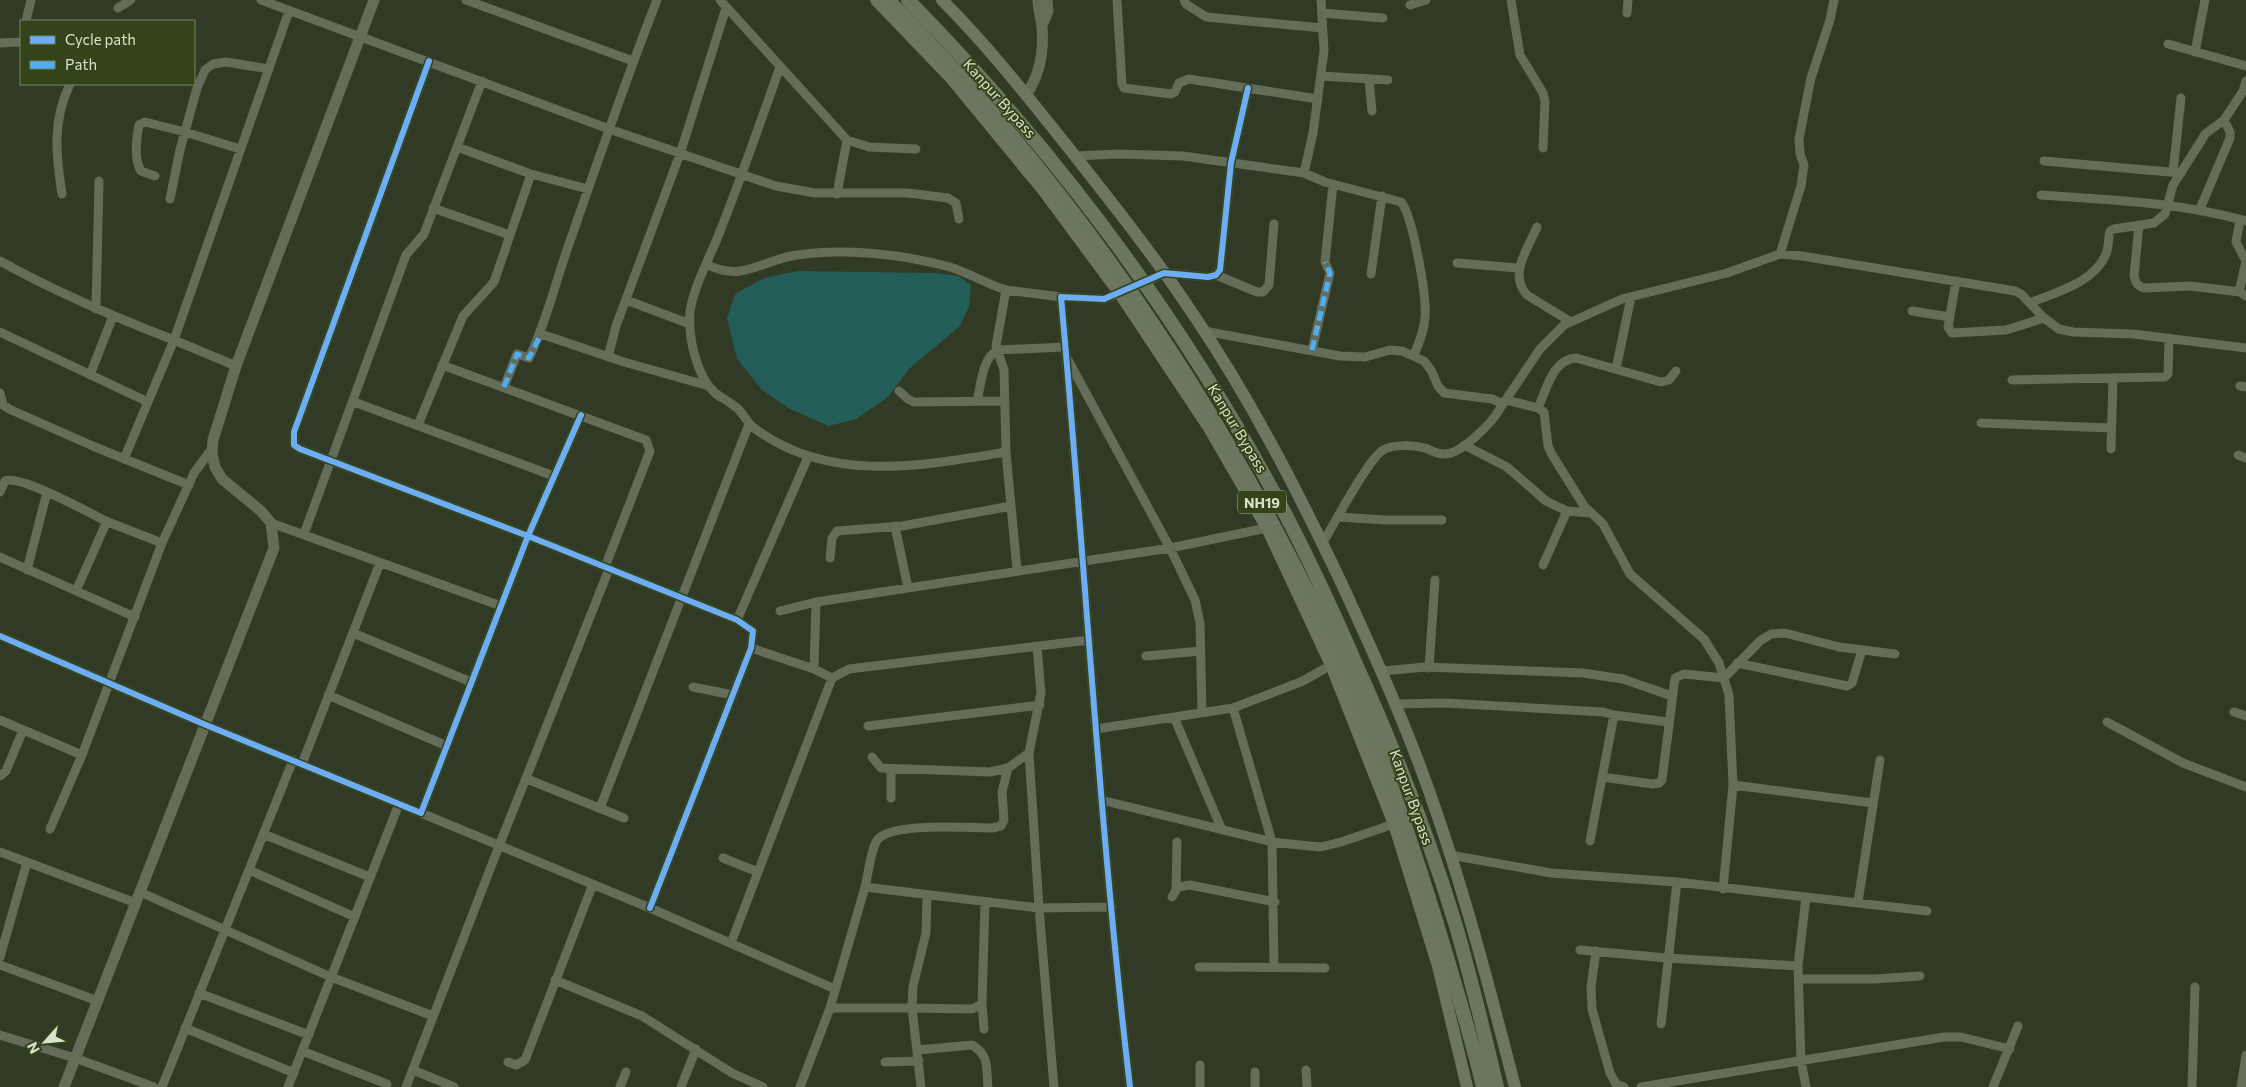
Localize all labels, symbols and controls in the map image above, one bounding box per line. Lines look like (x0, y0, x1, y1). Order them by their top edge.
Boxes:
legend (20, 20, 195, 85)
text: Cycle path (65, 30, 136, 48)
text: Path (65, 55, 97, 73)
street label: Kanpur Bypass (960, 55, 1040, 141)
street label: Kanpur Bypass (1204, 380, 1272, 476)
road number: NH19 (1238, 491, 1286, 514)
street label: Kanpur Bypass (1386, 747, 1438, 847)
north arrow (20, 1017, 70, 1067)
text: N (23, 1040, 43, 1057)

